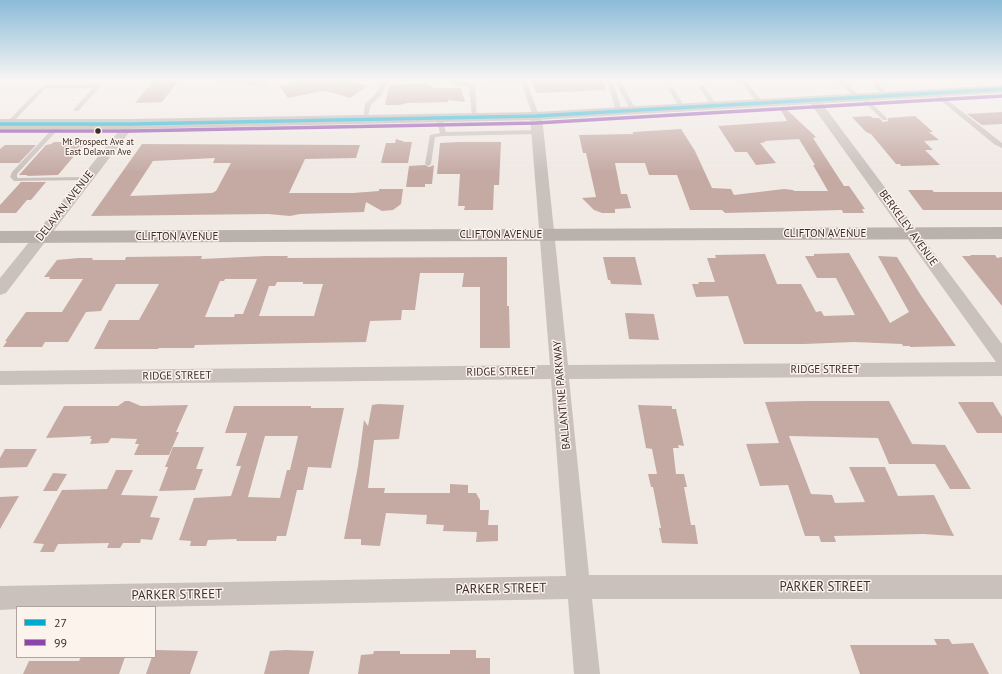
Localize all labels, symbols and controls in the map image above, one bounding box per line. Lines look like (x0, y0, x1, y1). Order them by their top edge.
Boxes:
marker: Mt Prospect Ave at East Delavan Ave (93, 126, 103, 136)
place label: Mt Prospect Ave at East Delavan Ave (62, 137, 134, 158)
street label: DELAVAN AVENUE (33, 168, 97, 244)
street label: BERKELEY AVENUE (876, 187, 940, 269)
street label: CLIFTON AVENUE (784, 227, 866, 241)
street label: CLIFTON AVENUE (460, 228, 542, 242)
street label: CLIFTON AVENUE (136, 230, 218, 244)
street label: BALLANTINE PARKWAY (551, 340, 573, 450)
street label: RIDGE STREET (791, 363, 859, 377)
street label: RIDGE STREET (466, 365, 536, 379)
street label: RIDGE STREET (142, 369, 212, 383)
street label: PARKER STREET (780, 579, 870, 595)
street label: PARKER STREET (455, 580, 547, 598)
street label: PARKER STREET (131, 586, 223, 604)
legend (16, 606, 156, 658)
text: 27 (54, 615, 67, 630)
text: 99 (54, 635, 67, 650)

